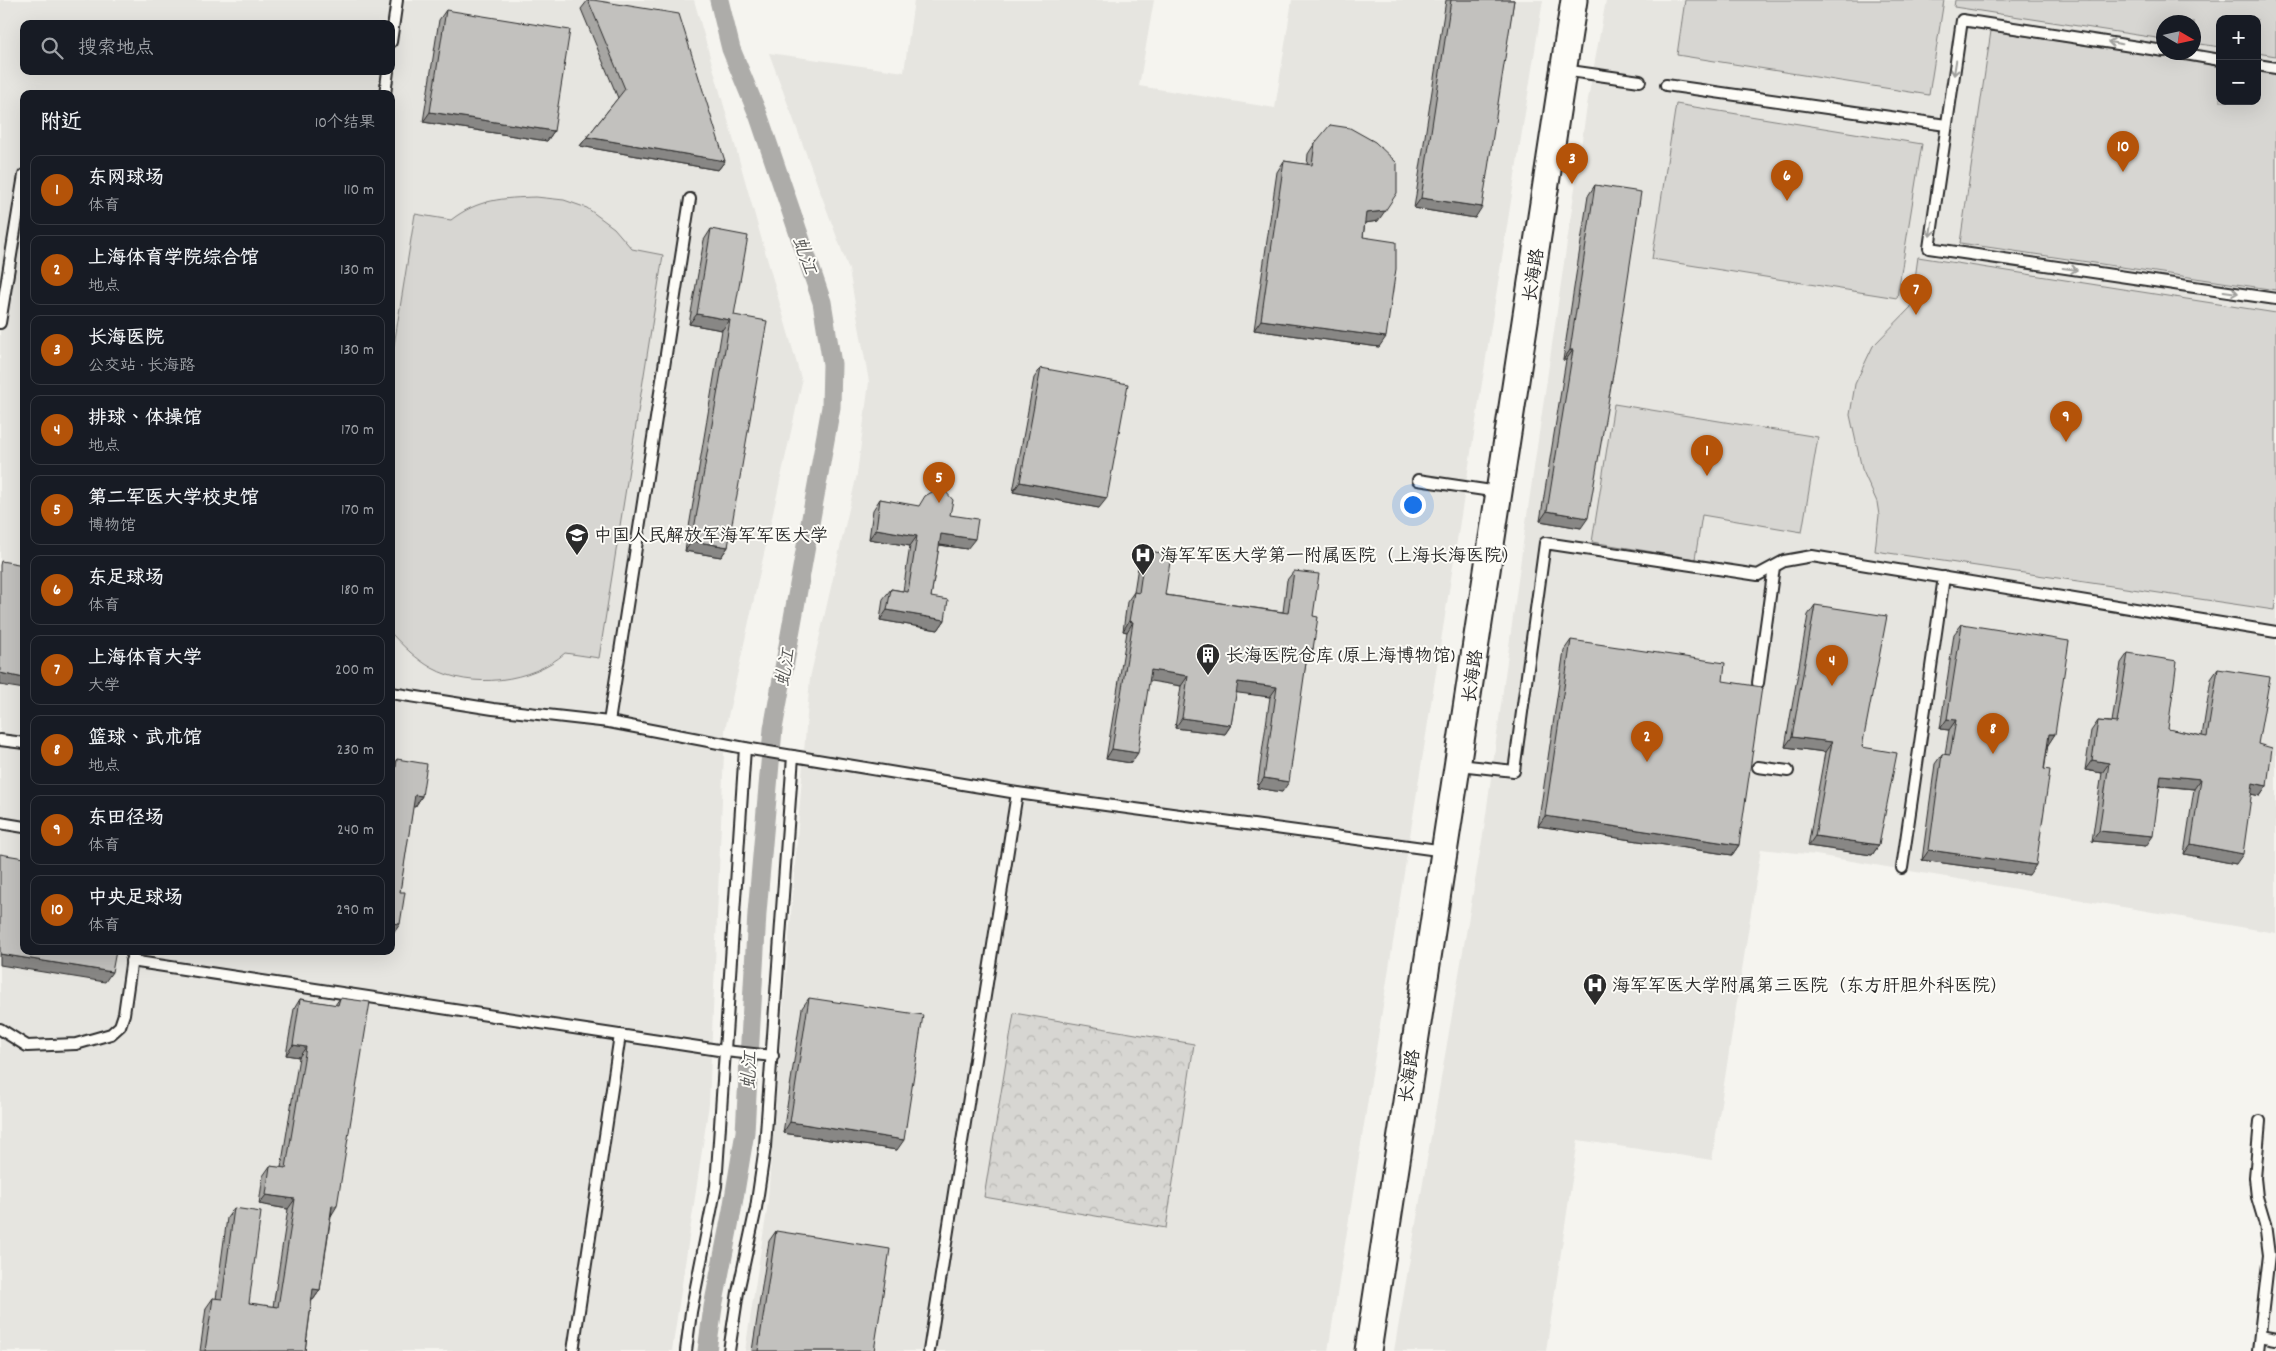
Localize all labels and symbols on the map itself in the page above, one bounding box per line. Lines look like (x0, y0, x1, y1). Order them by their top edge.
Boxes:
north arrow (2156, 15, 2201, 60)
one-way arrow (2108, 38, 2124, 48)
one-way arrow (1949, 59, 1959, 75)
pin: 10 (2107, 131, 2139, 172)
pin: 3 (1556, 143, 1588, 184)
pin: 6 (1771, 160, 1803, 201)
one-way arrow (1926, 220, 1936, 236)
water label: 虬江 (784, 234, 822, 279)
street label: 长海路 (1519, 247, 1552, 304)
one-way arrow (2062, 264, 2078, 274)
pin: 7 (1900, 274, 1932, 315)
one-way arrow (2222, 287, 2238, 297)
pin: 9 (2050, 401, 2082, 442)
pin: 1 (1691, 435, 1723, 476)
pin: 5 (923, 462, 955, 503)
your location (1400, 492, 1426, 518)
school or university icon: 中国人民解放军海军军医大学 (564, 522, 590, 556)
place label: 中国人民解放军海军军医大学 (594, 525, 828, 550)
hospital icon: 海军军医大学第一附属医院（上海长海医院） (1130, 542, 1156, 576)
place label: 海军军医大学第一附属医院（上海长海医院） (1160, 545, 1520, 570)
building icon: 长海医院仓库 (原上海博物馆) (1195, 642, 1221, 676)
place label: 长海医院仓库 (原上海博物馆) (1226, 645, 1455, 670)
pin: 4 (1816, 645, 1848, 686)
water label: 虬江 (771, 646, 804, 689)
street label: 长海路 (1458, 648, 1491, 705)
pin: 8 (1977, 713, 2009, 754)
pin: 2 (1631, 721, 1663, 762)
hospital icon: 海军军医大学附属第三医院（东方肝胆外科医院） (1582, 972, 1608, 1006)
place label: 海军军医大学附属第三医院（东方肝胆外科医院） (1612, 975, 2008, 1000)
street label: 长海路 (1395, 1048, 1428, 1105)
water label: 虬江 (737, 1050, 766, 1090)

